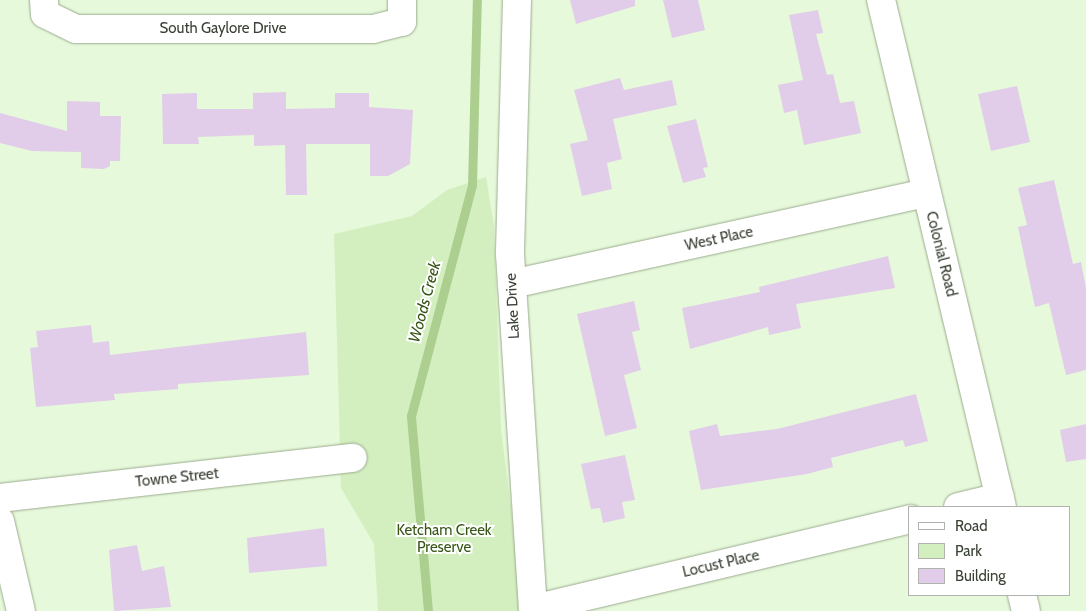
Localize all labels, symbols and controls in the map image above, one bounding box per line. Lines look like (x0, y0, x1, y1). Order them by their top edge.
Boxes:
street label: South Gaylore Drive (160, 20, 286, 38)
street label: Colonial Road (922, 210, 960, 298)
street label: West Place (683, 223, 755, 255)
water label: Woods Creek (405, 259, 445, 345)
street label: Lake Drive (502, 273, 524, 339)
street label: Towne Street (134, 465, 220, 491)
legend (908, 506, 1071, 596)
text: Road (955, 517, 988, 535)
park label: Ketcham Creek Preserve (396, 521, 492, 556)
text: Park (955, 542, 982, 560)
street label: Locust Place (681, 546, 761, 582)
text: Building (955, 567, 1006, 585)

